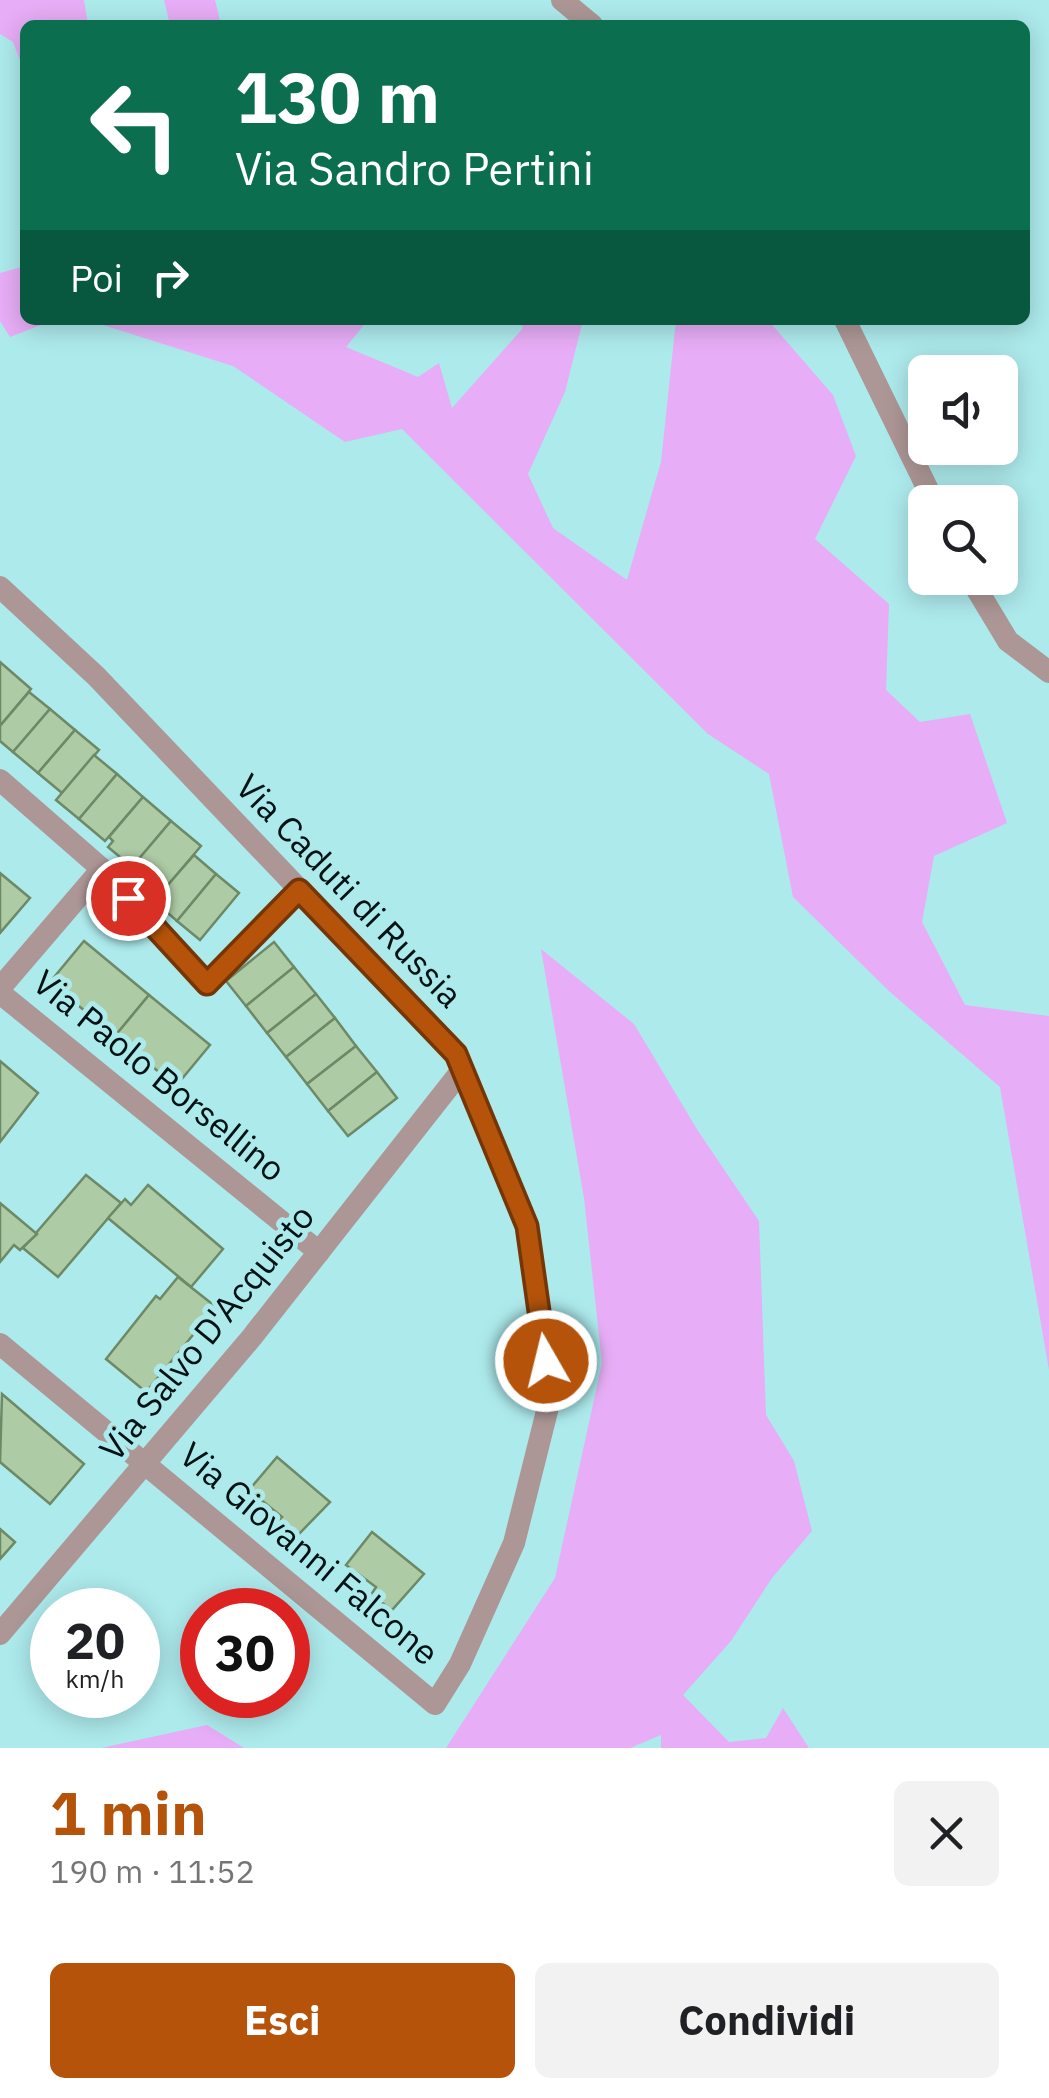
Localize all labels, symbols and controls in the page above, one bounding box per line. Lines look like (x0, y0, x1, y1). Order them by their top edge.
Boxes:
text: 130 m (235, 51, 440, 142)
icon: left (70, 60, 200, 190)
text: Via Sandro Pertini (235, 139, 594, 197)
icon: right (143, 250, 198, 305)
text: Poi (70, 253, 123, 302)
map controls (908, 355, 1018, 595)
button: sound (908, 355, 1018, 465)
button: search (908, 485, 1018, 595)
street label: Via Caduti di Russia (226, 764, 473, 1017)
pin (86, 856, 171, 941)
icon: arrive (101, 871, 156, 926)
street label: Via Paolo Borsellino (24, 959, 295, 1191)
street label: Via Salvo D'Acquisto (89, 1195, 324, 1470)
position arrow (494, 1309, 598, 1413)
street label: Via Giovanni Falcone (171, 1431, 449, 1675)
speed limit sign: 30 (180, 1588, 310, 1718)
text: 20 (65, 1608, 125, 1673)
text: km/h (66, 1662, 124, 1695)
text: 1 min (50, 1773, 207, 1852)
button: close (894, 1781, 999, 1886)
text: 190 m · 11:52 (50, 1850, 255, 1892)
button: Esci (50, 1963, 515, 2078)
button: Condividi (535, 1963, 999, 2078)

